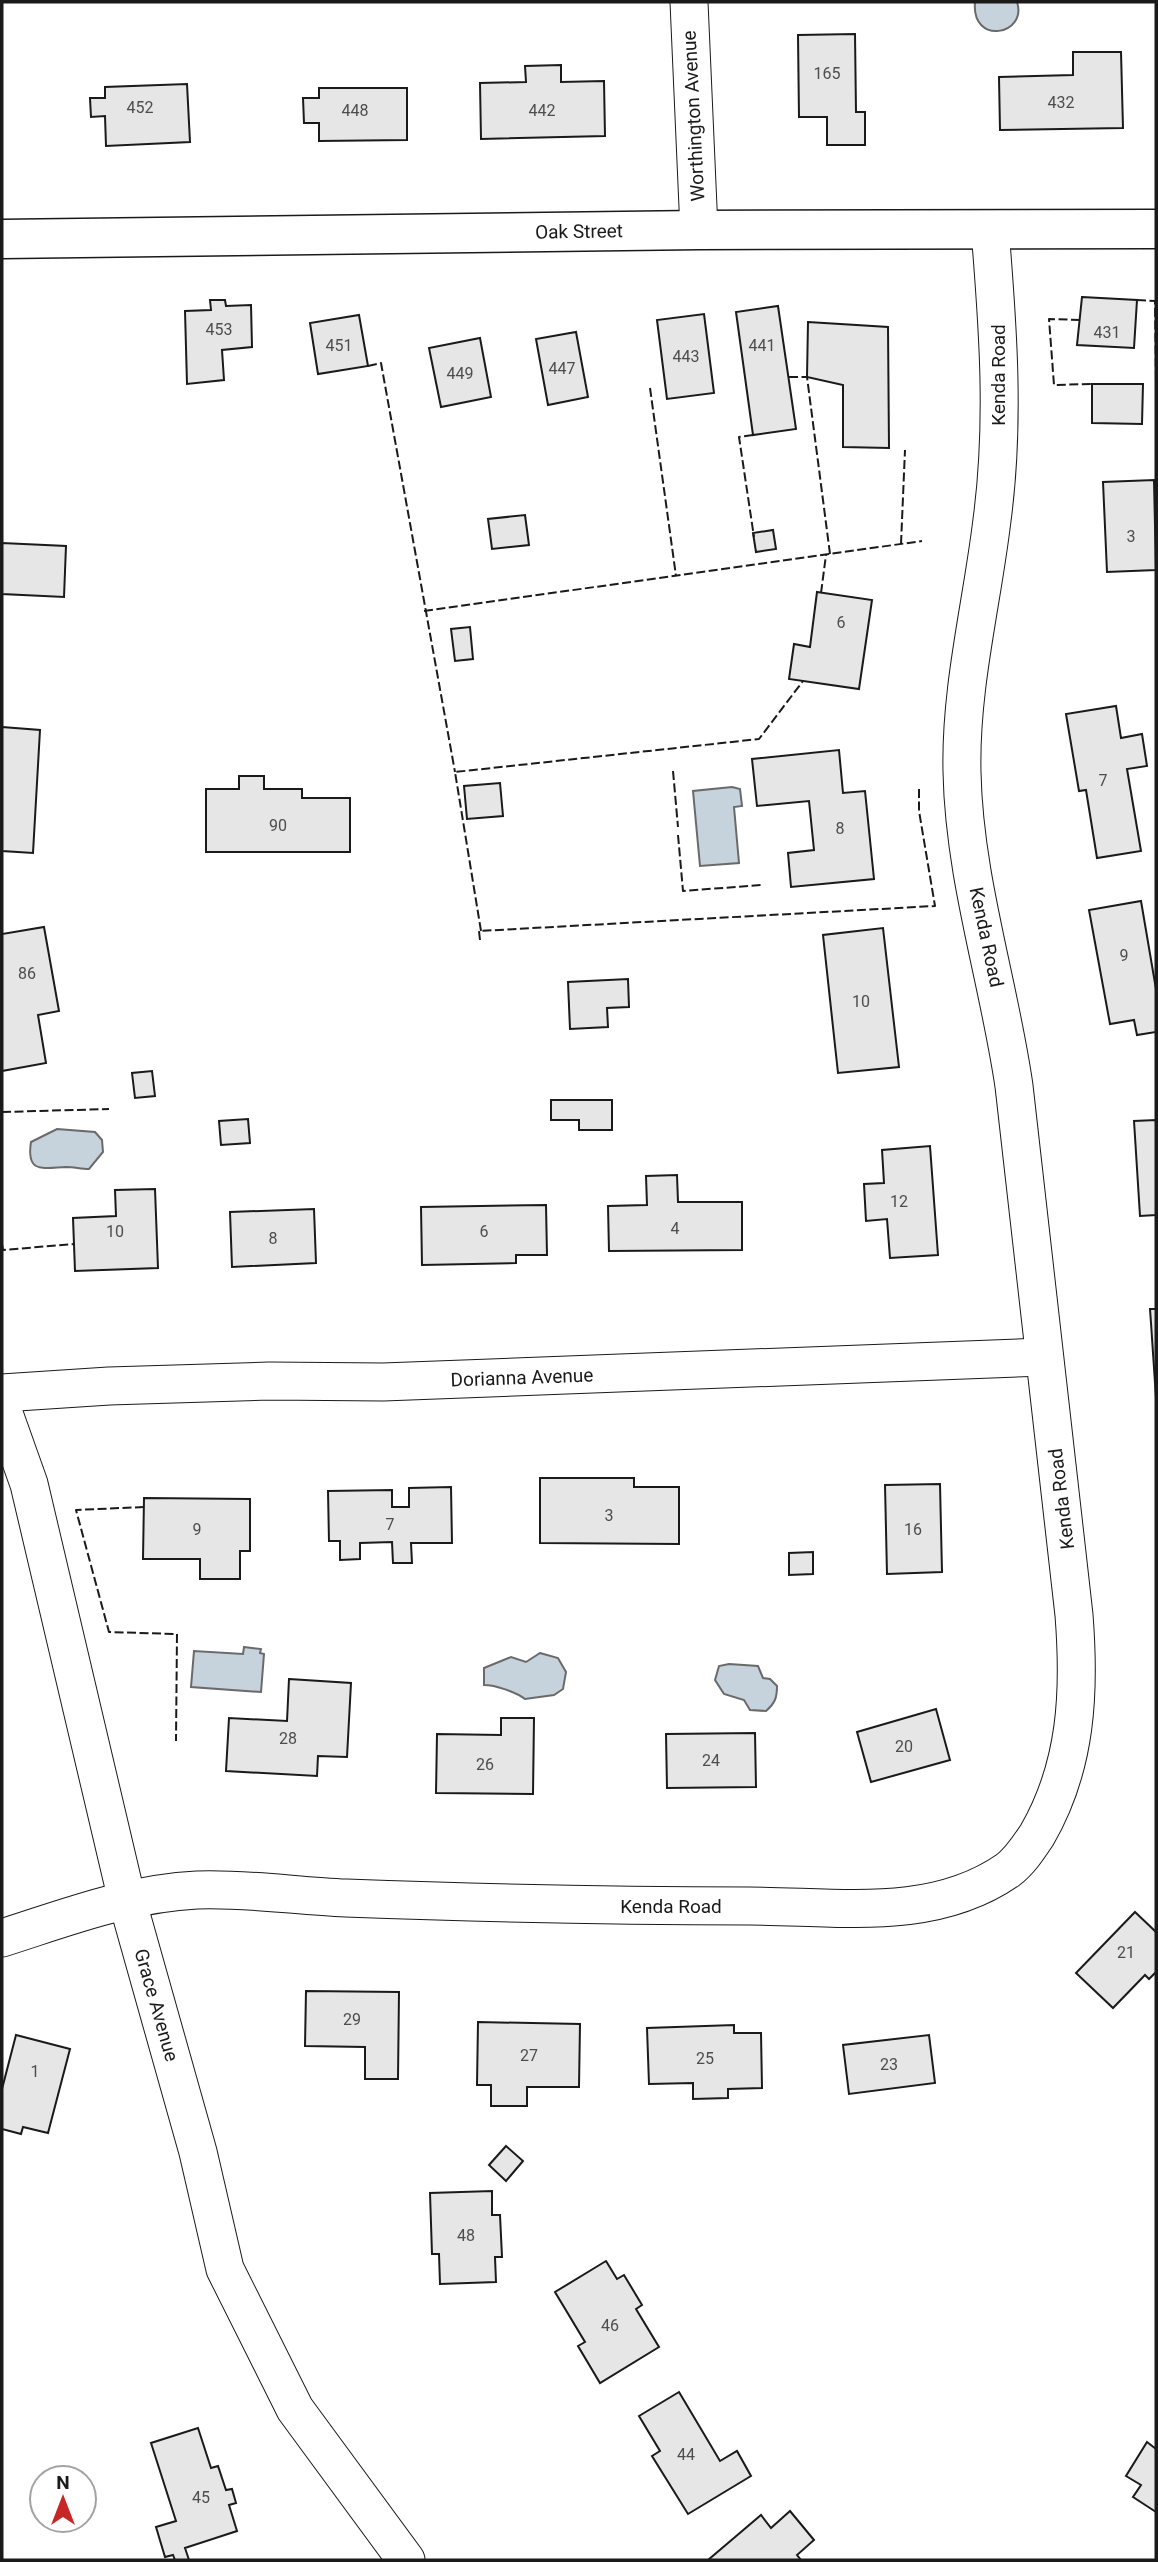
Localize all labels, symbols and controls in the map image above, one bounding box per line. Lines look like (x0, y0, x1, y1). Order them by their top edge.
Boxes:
street label: Worthington Avenue (678, 30, 709, 202)
house number: 165 (814, 64, 840, 83)
house number: 432 (1048, 93, 1074, 112)
house number: 452 (127, 98, 153, 117)
house number: 448 (342, 101, 368, 120)
house number: 442 (529, 101, 555, 120)
street label: Oak Street (535, 219, 623, 244)
house number: 453 (206, 320, 232, 339)
house number: 431 (1094, 323, 1120, 342)
street label: Kenda Road (987, 324, 1010, 426)
house number: 451 (326, 336, 352, 355)
house number: 441 (749, 336, 775, 355)
house number: 443 (673, 347, 699, 366)
house number: 447 (549, 359, 575, 378)
house number: 449 (447, 364, 473, 383)
house number: 3 (1127, 527, 1136, 546)
house number: 6 (837, 613, 846, 632)
house number: 7 (1099, 771, 1108, 790)
house number: 90 (269, 816, 287, 835)
house number: 8 (836, 819, 845, 838)
street label: Kenda Road (965, 885, 1008, 989)
house number: 9 (1120, 946, 1129, 965)
house number: 86 (18, 964, 36, 983)
house number: 10 (852, 992, 870, 1011)
house number: 12 (890, 1192, 908, 1211)
house number: 4 (671, 1219, 680, 1238)
house number: 10 (106, 1222, 124, 1241)
house number: 6 (480, 1222, 489, 1241)
house number: 8 (269, 1229, 278, 1248)
street label: Dorianna Avenue (450, 1364, 594, 1391)
street label: Kenda Road (1044, 1447, 1079, 1551)
house number: 3 (605, 1506, 614, 1525)
house number: 7 (386, 1515, 395, 1534)
house number: 9 (193, 1520, 202, 1539)
house number: 16 (904, 1520, 922, 1539)
house number: 28 (279, 1729, 297, 1748)
house number: 20 (895, 1737, 913, 1756)
house number: 24 (702, 1751, 720, 1770)
house number: 26 (476, 1755, 494, 1774)
street label: Kenda Road (620, 1895, 722, 1918)
house number: 21 (1117, 1943, 1135, 1962)
street label: Grace Avenue (129, 1946, 184, 2064)
house number: 29 (343, 2010, 361, 2029)
house number: 27 (520, 2046, 538, 2065)
house number: 25 (696, 2049, 714, 2068)
house number: 23 (880, 2055, 898, 2074)
house number: 1 (31, 2062, 40, 2081)
house number: 48 (457, 2226, 475, 2245)
house number: 46 (601, 2316, 619, 2335)
house number: 44 (677, 2445, 695, 2464)
north arrow (28, 2464, 98, 2534)
text: N (56, 2471, 70, 2494)
house number: 45 (192, 2488, 210, 2507)

